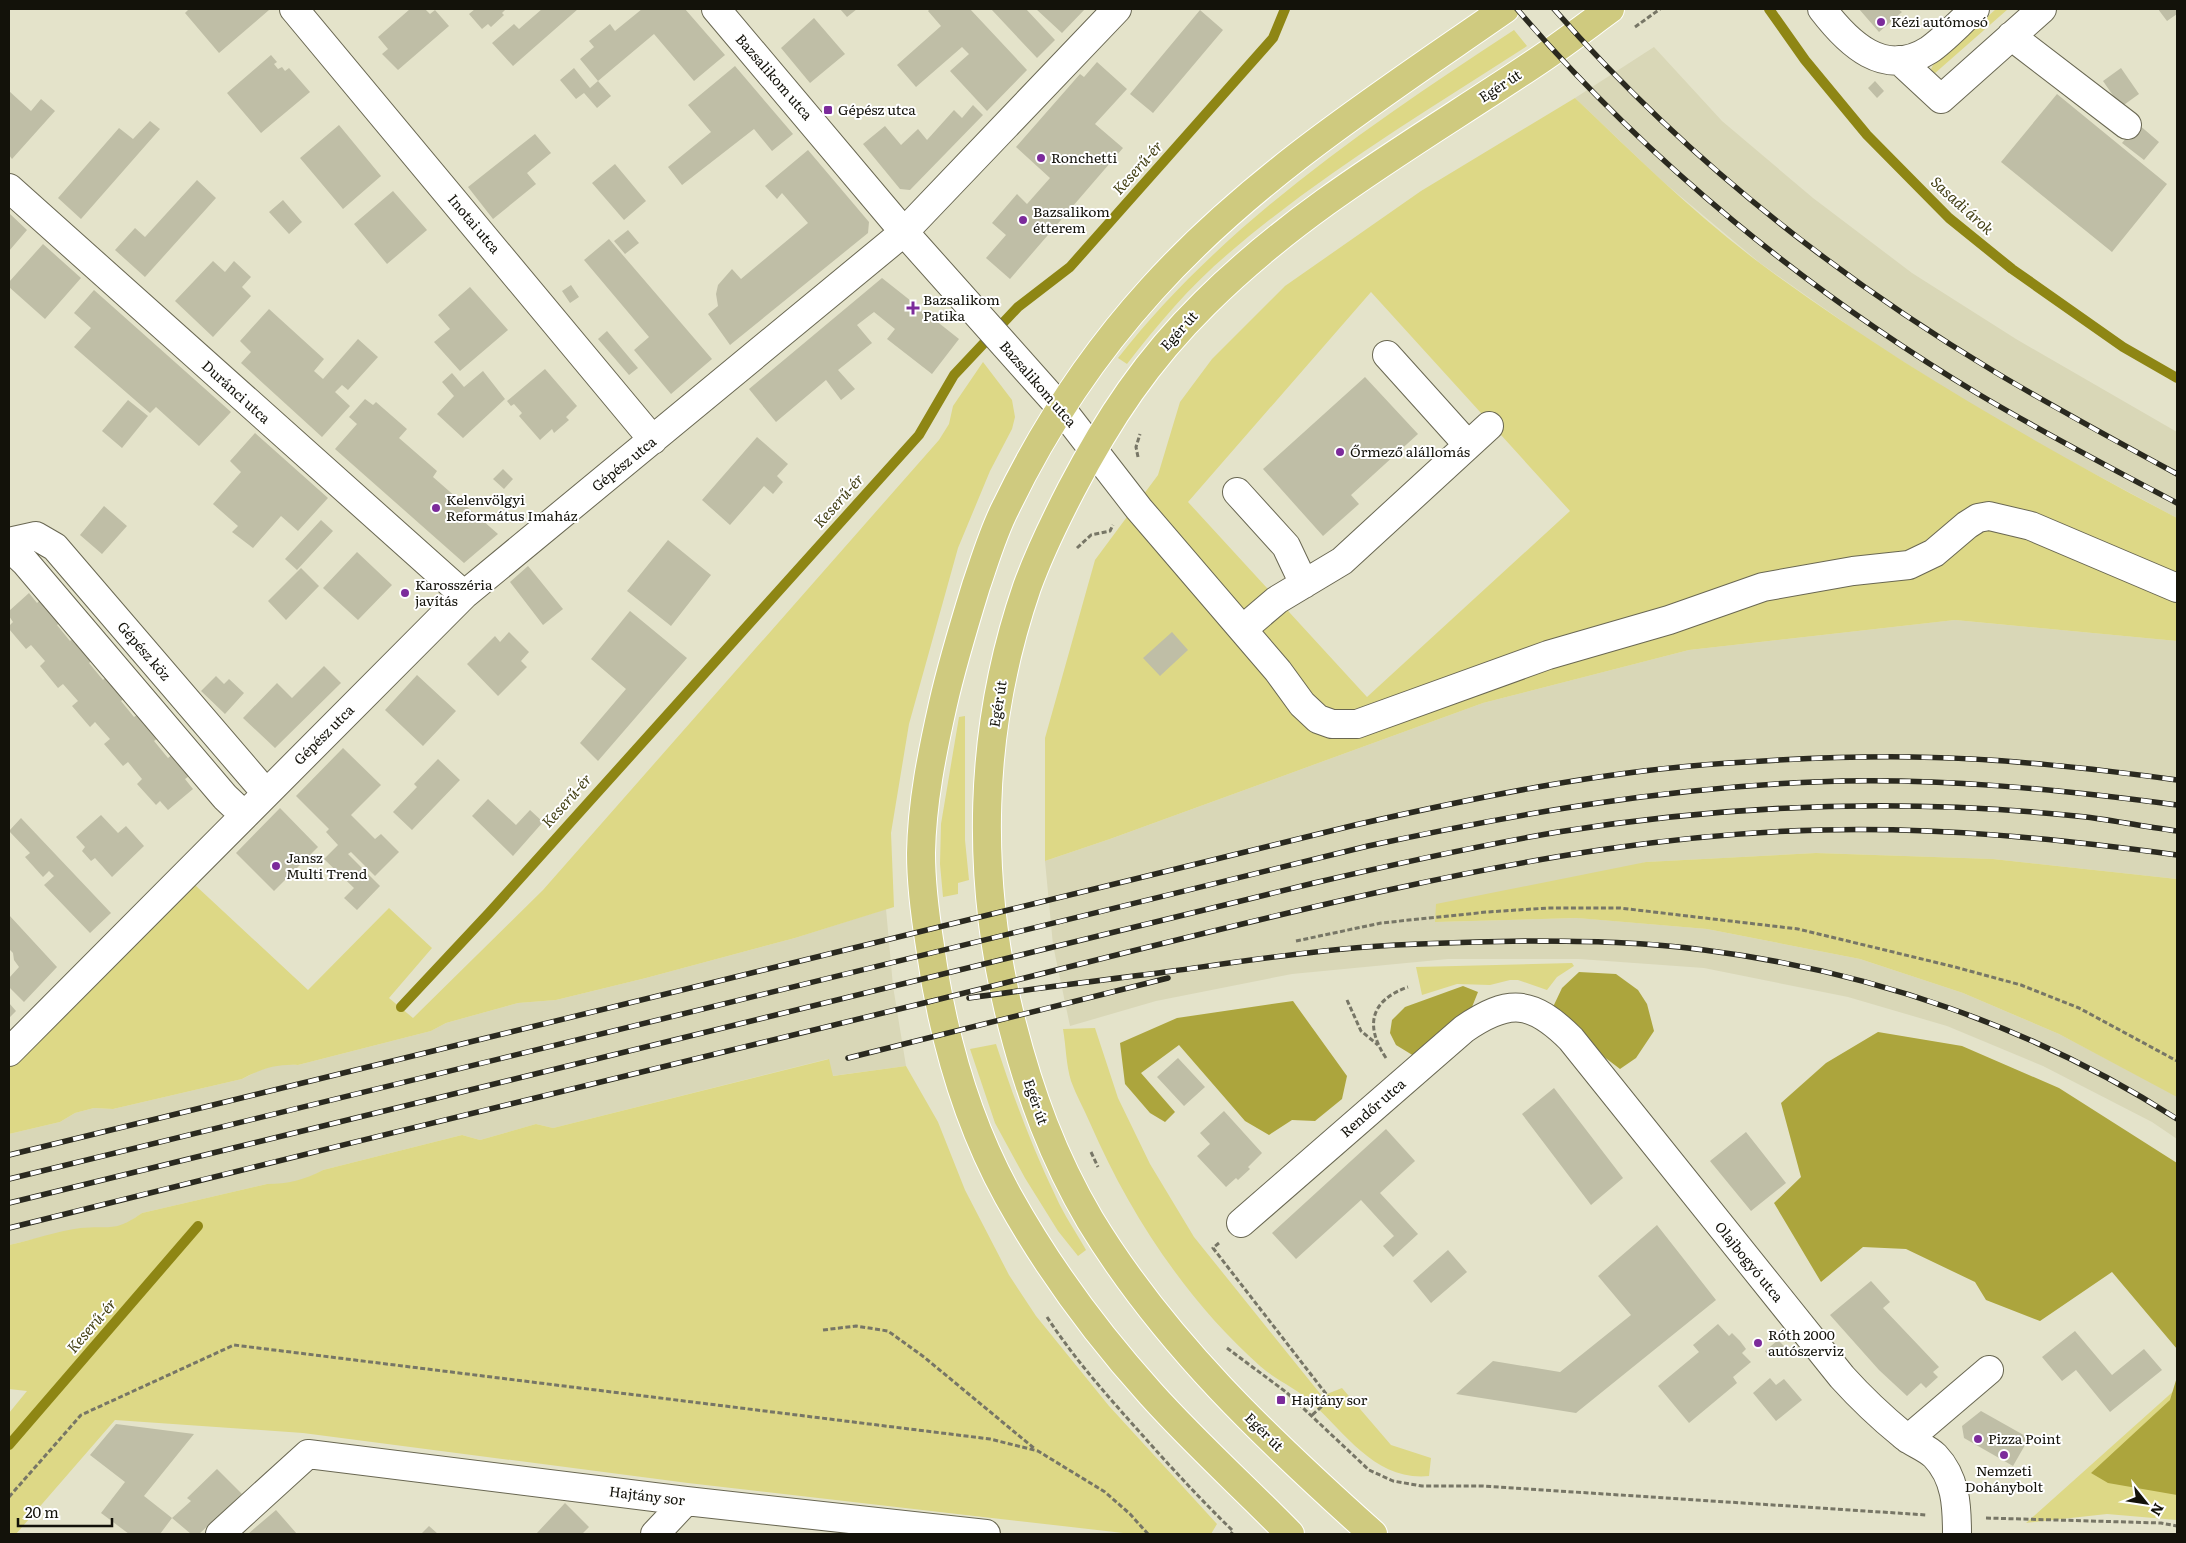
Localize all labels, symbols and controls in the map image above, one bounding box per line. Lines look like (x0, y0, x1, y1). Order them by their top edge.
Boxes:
place label: Kézi autómosó (1891, 11, 1988, 31)
marker: Kézi autómosó (1875, 16, 1887, 28)
street label: Bazsalikom utca (732, 29, 818, 124)
street label: Egér út (1474, 64, 1525, 106)
place label: Gépész utca (838, 99, 916, 119)
marker: Gépész utca (822, 104, 834, 116)
water label: Keserű-ér (1106, 135, 1168, 199)
place label: Ronchetti (1051, 147, 1117, 167)
marker: Ronchetti (1035, 152, 1047, 164)
water label: Sasadi árok (1926, 170, 2000, 240)
street label: Inotai utca (444, 189, 506, 258)
place label: Bazsalikom étterem (1033, 201, 1110, 237)
marker: Bazsalikom étterem (1017, 214, 1029, 226)
place label: Bazsalikom Patika (923, 289, 1000, 325)
marker: Bazsalikom Patika (907, 302, 919, 314)
street label: Egér út (1155, 306, 1202, 355)
street label: Bazsalikom utca (996, 336, 1082, 431)
street label: Duránci utca (198, 355, 276, 428)
street label: Gépész utca (587, 431, 660, 495)
place label: Őrmező alállomás (1350, 441, 1470, 461)
marker: Őrmező alállomás (1334, 446, 1346, 458)
water label: Keserű-ér (807, 468, 869, 532)
place label: Kelenvölgyi Református Imaház (446, 489, 578, 525)
marker: Kelenvölgyi Református Imaház (430, 502, 442, 514)
place label: Karosszéria javítás (415, 574, 493, 610)
marker: Karosszéria javítás (399, 587, 411, 599)
street label: Gépész köz (113, 616, 176, 684)
street label: Egér út (983, 679, 1011, 729)
street label: Gépész utca (289, 699, 358, 769)
water label: Keserű-ér (535, 768, 597, 832)
place label: Jansz Multi Trend (286, 847, 368, 883)
marker: Jansz Multi Trend (270, 860, 282, 872)
street label: Rendőr utca (1335, 1073, 1410, 1141)
street label: Egér út (1020, 1076, 1054, 1128)
street label: Olajbogyó utca (1711, 1217, 1789, 1306)
water label: Keserű-ér (61, 1293, 121, 1357)
place label: Róth 2000 autószerviz (1768, 1324, 1844, 1360)
marker: Róth 2000 autószerviz (1752, 1337, 1764, 1349)
place label: Hajtány sor (1291, 1389, 1368, 1409)
marker: Hajtány sor (1275, 1394, 1287, 1406)
street label: Egér út (1241, 1408, 1289, 1455)
place label: Pizza Point (1988, 1428, 2061, 1448)
marker: Pizza Point (1972, 1433, 1984, 1445)
marker: Nemzeti Dohánybolt (1998, 1449, 2010, 1461)
place label: Nemzeti Dohánybolt (1965, 1460, 2044, 1496)
north arrow (2121, 1478, 2171, 1528)
street label: Hajtány sor (608, 1480, 687, 1510)
scale bar (18, 1496, 111, 1528)
text: 20 m (25, 1500, 59, 1523)
text: N (2146, 1500, 2170, 1520)

